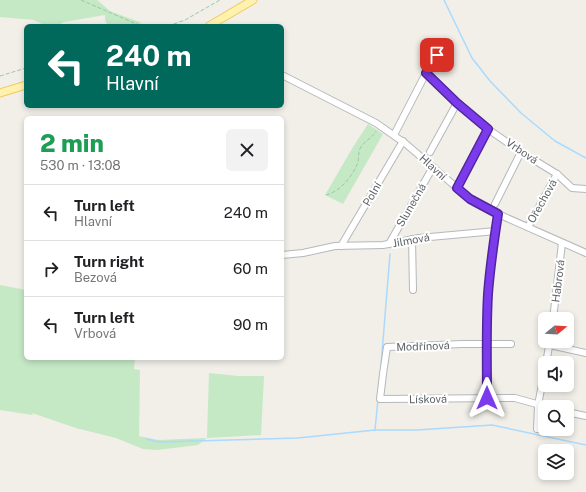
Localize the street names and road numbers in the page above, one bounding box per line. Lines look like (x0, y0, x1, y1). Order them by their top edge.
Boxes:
street label: Vrbová (504, 136, 540, 166)
street label: Hlavní (417, 152, 449, 182)
street label: Ořechová (525, 177, 559, 225)
street label: Polní (360, 180, 384, 208)
street label: Slunečná (394, 181, 428, 229)
street label: Jilmová (392, 231, 430, 249)
street label: Habrová (549, 259, 567, 303)
street label: Modřínová (396, 339, 450, 353)
street label: Lísková (409, 393, 447, 405)

